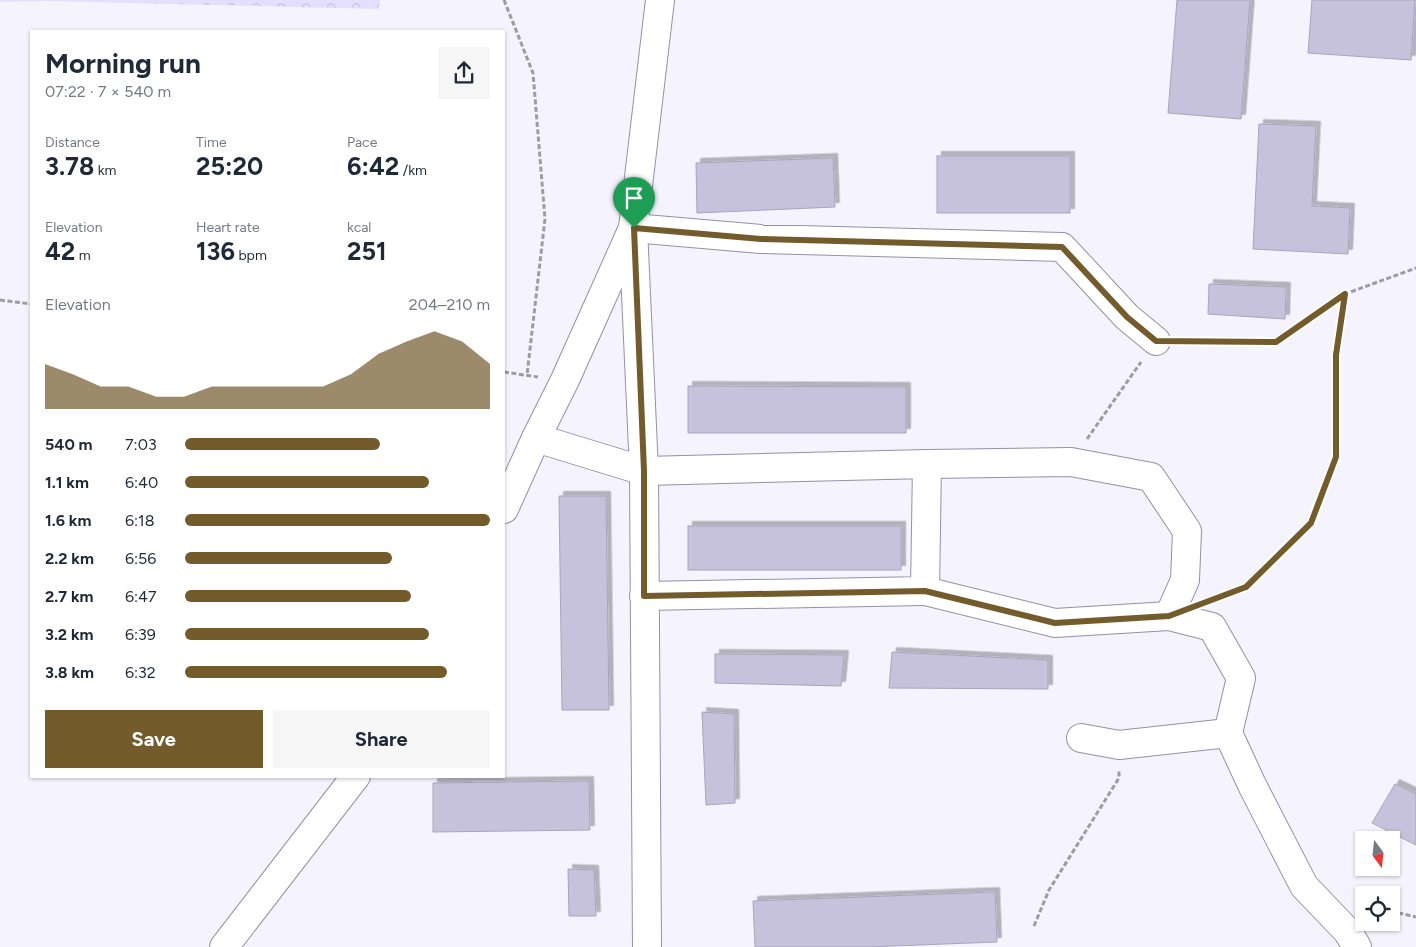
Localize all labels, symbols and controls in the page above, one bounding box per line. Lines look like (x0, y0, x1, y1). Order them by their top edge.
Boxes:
text: Morning run (45, 46, 201, 80)
button: share (438, 47, 490, 99)
text: 07:22 · 7 × 540 m (45, 82, 171, 101)
text: Distance (45, 134, 100, 151)
text: Time (196, 134, 227, 151)
text: Pace (347, 134, 377, 151)
text: 3.78 (45, 151, 94, 181)
text: 25:20 (196, 151, 263, 181)
text: 6:42 (347, 151, 399, 181)
text: km (94, 162, 116, 179)
text: /km (399, 162, 427, 179)
pin (613, 177, 655, 228)
icon: arrive (620, 184, 648, 212)
text: Elevation (45, 219, 103, 236)
text: Heart rate (196, 219, 260, 236)
text: kcal (347, 219, 371, 236)
text: 42 (45, 236, 75, 266)
text: 136 (196, 236, 235, 266)
text: 251 (347, 236, 387, 266)
text: m (75, 247, 91, 264)
text: bpm (235, 247, 267, 264)
text: Elevation (45, 295, 111, 314)
text: 204–210 m (409, 295, 490, 314)
text: 540 m (45, 435, 93, 454)
text: 7:03 (125, 435, 157, 454)
text: 1.1 km (45, 473, 89, 492)
text: 6:40 (125, 473, 158, 492)
text: 1.6 km (45, 511, 91, 530)
text: 6:18 (125, 511, 155, 530)
text: 2.2 km (45, 549, 94, 568)
text: 6:56 (125, 549, 156, 568)
text: 2.7 km (45, 587, 94, 606)
text: 6:47 (125, 587, 157, 606)
text: 3.2 km (45, 625, 94, 644)
text: 6:39 (125, 625, 156, 644)
text: 3.8 km (45, 663, 94, 682)
text: 6:32 (125, 663, 156, 682)
button: Save (45, 710, 263, 768)
button: Share (273, 710, 490, 768)
north arrow (1355, 831, 1400, 876)
map controls (1355, 831, 1400, 931)
button: locate (1355, 886, 1400, 931)

